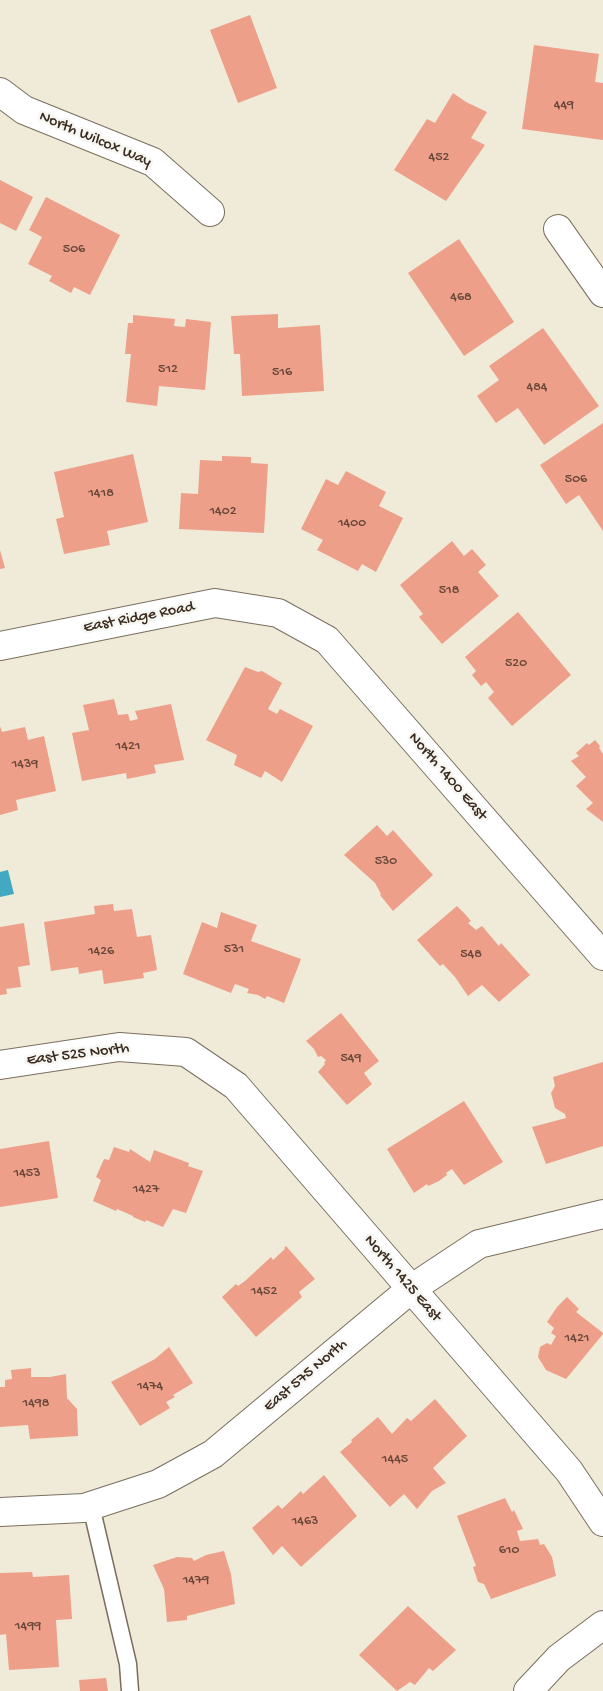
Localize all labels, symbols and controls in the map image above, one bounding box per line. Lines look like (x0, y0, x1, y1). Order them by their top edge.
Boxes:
house number: 449 (554, 98, 574, 114)
street label: North Wilcox Way (36, 108, 154, 172)
house number: 452 (429, 150, 449, 166)
house number: 506 (63, 242, 85, 258)
house number: 468 (450, 290, 472, 306)
house number: 512 (158, 362, 178, 378)
house number: 516 (272, 365, 292, 381)
house number: 484 (527, 380, 547, 396)
house number: 506 (565, 472, 587, 488)
house number: 1418 (88, 486, 114, 502)
house number: 1402 (209, 504, 237, 520)
house number: 1400 (338, 516, 366, 532)
house number: 518 (439, 583, 459, 599)
street label: East Ridge Road (82, 598, 196, 638)
house number: 520 (505, 656, 527, 672)
street label: North 1400 East (403, 729, 491, 825)
house number: 1421 (116, 739, 140, 755)
house number: 1439 (12, 757, 38, 773)
house number: 530 (375, 854, 397, 870)
house number: 531 (224, 942, 244, 958)
house number: 1426 (88, 944, 114, 960)
house number: 548 (460, 947, 482, 963)
street label: East 525 North (26, 1039, 130, 1071)
house number: 549 (341, 1051, 362, 1067)
house number: 1453 (14, 1166, 40, 1182)
house number: 1427 (133, 1182, 159, 1198)
street label: North 1425 East (359, 1232, 445, 1326)
house number: 1452 (251, 1284, 277, 1300)
house number: 1421 (565, 1331, 589, 1347)
street label: East 575 North (260, 1335, 352, 1417)
house number: 1474 (137, 1379, 163, 1395)
house number: 1498 (23, 1396, 49, 1412)
house number: 1445 (382, 1452, 408, 1468)
house number: 1463 (292, 1514, 318, 1530)
house number: 610 (499, 1543, 519, 1559)
house number: 1479 (183, 1573, 209, 1589)
house number: 1499 (15, 1619, 41, 1635)

